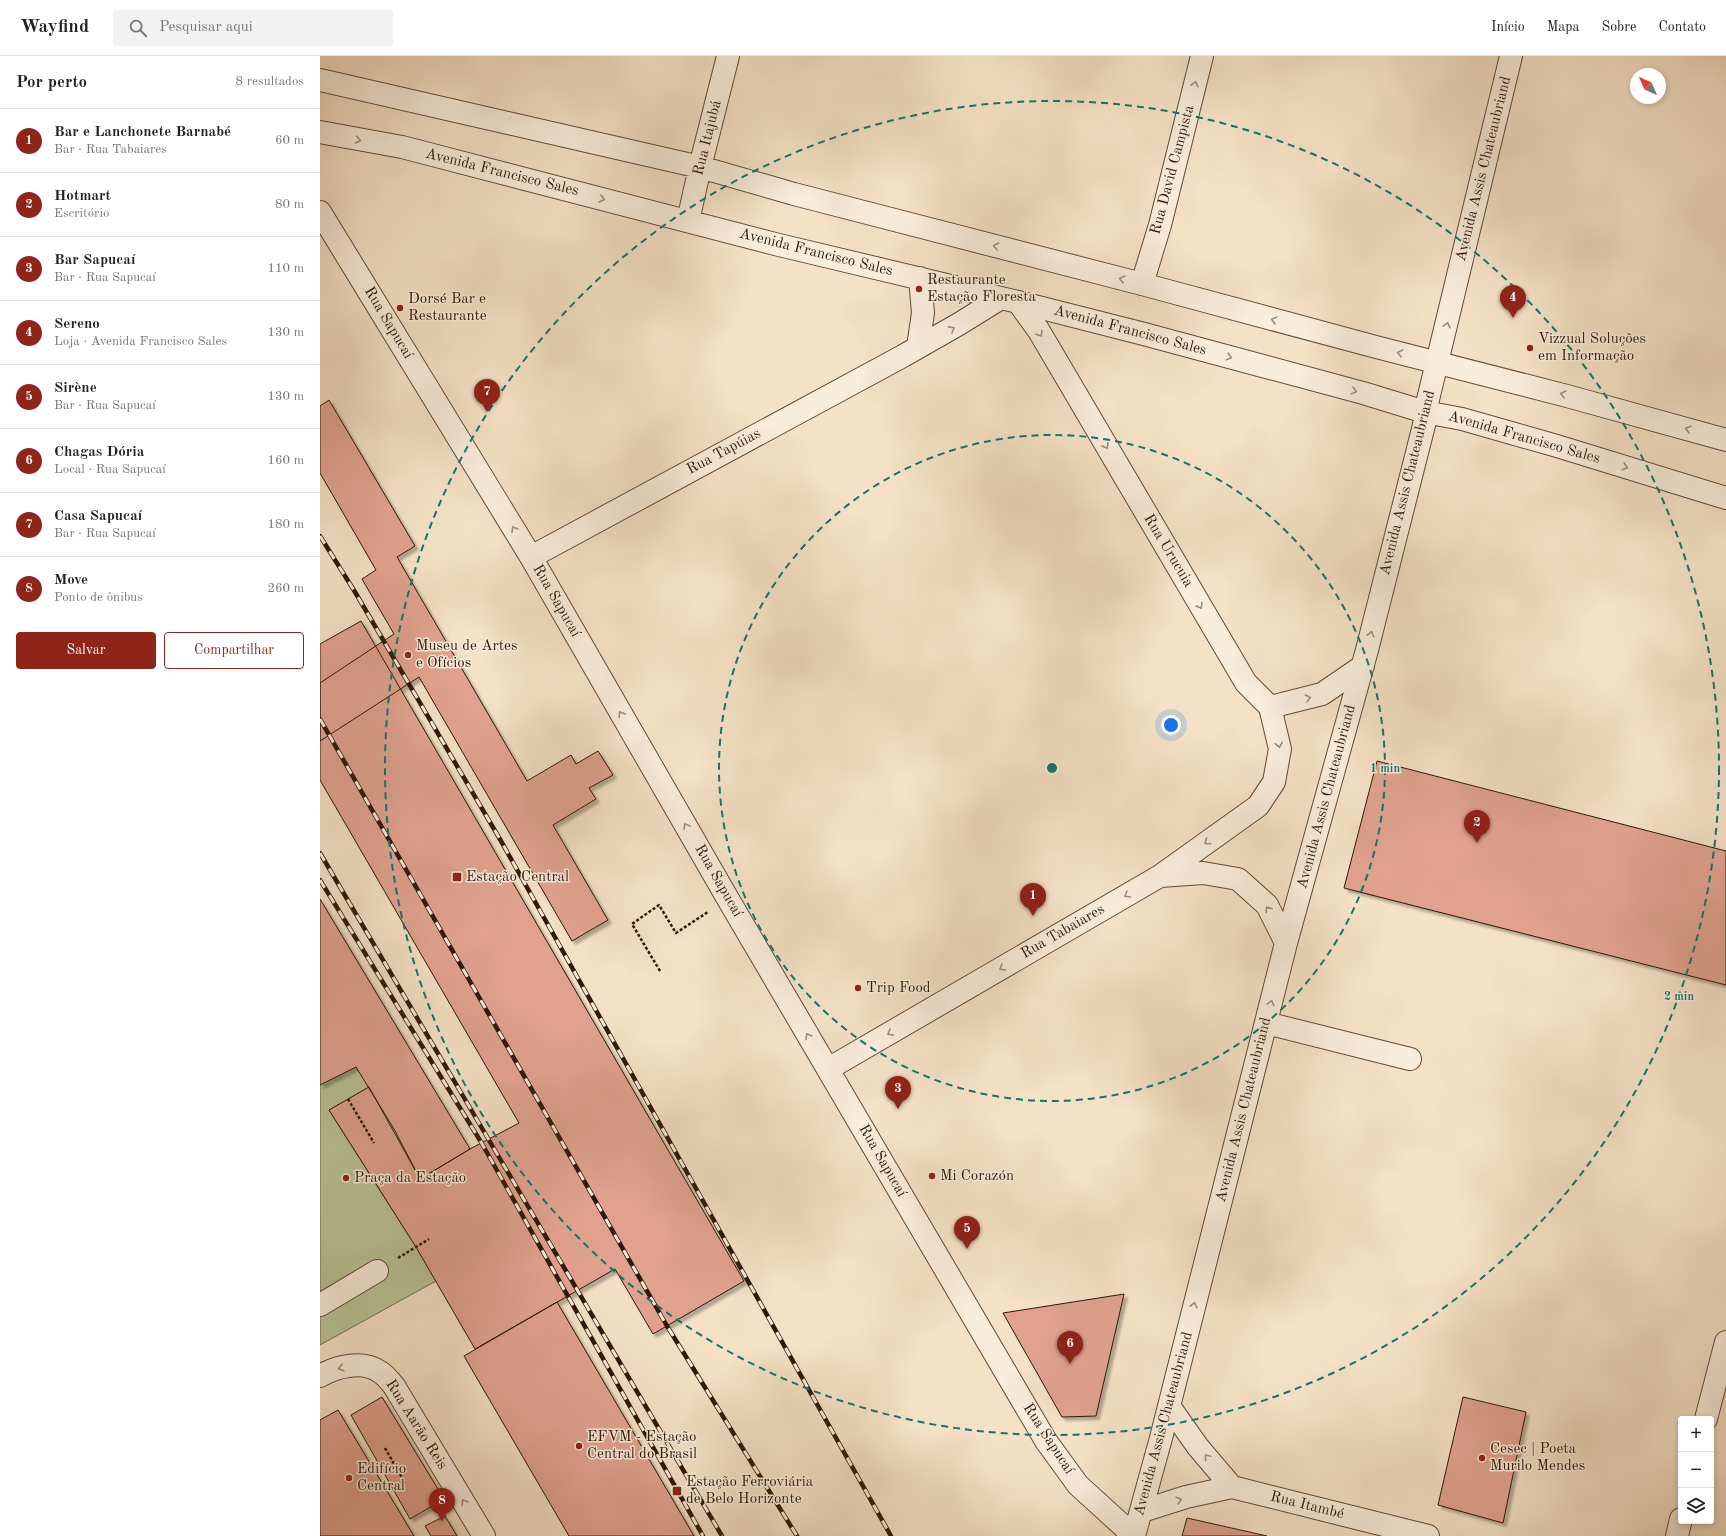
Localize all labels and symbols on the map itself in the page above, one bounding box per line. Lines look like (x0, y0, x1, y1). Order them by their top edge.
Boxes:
north arrow (1630, 68, 1666, 104)
street label: Avenida Assis Chateaubriand (1454, 75, 1514, 263)
one-way arrow (1191, 81, 1199, 87)
street label: Rua Itajubá (691, 98, 725, 177)
street label: Rua David Campista (1148, 103, 1198, 236)
one-way arrow (355, 135, 361, 143)
street label: Avenida Francisco Sales (424, 147, 580, 199)
one-way arrow (599, 194, 606, 203)
street label: Avenida Francisco Sales (738, 227, 894, 279)
one-way arrow (993, 242, 1000, 251)
place label: Restaurante Estação Floresta (927, 273, 1037, 305)
one-way arrow (1119, 275, 1125, 283)
street label: Rua Sapucaí (361, 284, 416, 362)
marker: Restaurante Estação Floresta (914, 284, 924, 294)
pin: 4 (1500, 285, 1526, 318)
place label: Dorsé Bar e Restaurante (408, 292, 487, 324)
marker: Dorsé Bar e Restaurante (395, 303, 405, 313)
street label: Avenida Francisco Sales (1052, 303, 1208, 359)
one-way arrow (1271, 316, 1278, 325)
one-way arrow (1442, 322, 1450, 328)
one-way arrow (948, 326, 955, 333)
one-way arrow (1035, 330, 1043, 337)
place label: Vizzual Soluções em Informação (1538, 332, 1646, 364)
marker: Vizzual Soluções em Informação (1525, 343, 1535, 353)
one-way arrow (1397, 350, 1403, 358)
one-way arrow (1225, 352, 1232, 361)
pin: 7 (474, 379, 500, 412)
one-way arrow (1350, 386, 1357, 395)
street label: Avenida Assis Chateaubriand (1378, 389, 1438, 577)
one-way arrow (1560, 391, 1566, 399)
street label: Avenida Francisco Sales (1446, 409, 1602, 467)
one-way arrow (1685, 425, 1692, 434)
street label: Rua Tapúias (685, 426, 763, 478)
one-way arrow (1102, 442, 1109, 449)
one-way arrow (1621, 462, 1628, 471)
street label: Rua Urucuia (1140, 512, 1196, 591)
one-way arrow (511, 526, 519, 533)
street label: Rua Sapucaí (529, 562, 583, 641)
one-way arrow (1196, 602, 1203, 609)
one-way arrow (1367, 631, 1375, 637)
place label: Museu de Artes e Ofícios (416, 639, 517, 671)
marker: Museu de Artes e Ofícios (403, 650, 413, 660)
one-way arrow (1304, 694, 1311, 702)
street label: Avenida Assis Chateaubriand (1295, 703, 1359, 891)
one-way arrow (619, 711, 626, 718)
your location (1161, 715, 1181, 735)
one-way arrow (1274, 741, 1283, 748)
centre of rings (1045, 761, 1059, 775)
text: 1 min (1370, 763, 1400, 775)
pin: 2 (1464, 810, 1490, 843)
one-way arrow (684, 823, 691, 831)
one-way arrow (1204, 838, 1211, 845)
street label: Rua Sapucaí (691, 842, 745, 921)
place label: Estação Central (466, 870, 569, 885)
marker: Estação Central (451, 871, 463, 883)
pin: 1 (1020, 883, 1046, 916)
one-way arrow (1124, 891, 1131, 898)
street label: Rua Tabaiares (1019, 902, 1107, 962)
one-way arrow (1265, 906, 1272, 913)
one-way arrow (999, 963, 1006, 970)
place label: Trip Food (866, 981, 931, 996)
marker: Trip Food (853, 983, 863, 993)
text: 2 min (1664, 991, 1694, 1003)
one-way arrow (1266, 999, 1275, 1006)
street label: Avenida Assis Chateaubriand (1214, 1016, 1274, 1204)
one-way arrow (887, 1029, 894, 1036)
one-way arrow (805, 1033, 813, 1040)
pin: 3 (885, 1076, 911, 1109)
street label: Rua Sapucaí (855, 1122, 909, 1201)
place label: Mi Corazón (940, 1169, 1014, 1184)
place label: Praça da Estação (354, 1171, 466, 1186)
marker: Mi Corazón (927, 1171, 937, 1181)
marker: Praça da Estação (341, 1173, 351, 1183)
pin: 5 (954, 1216, 980, 1249)
one-way arrow (1190, 1302, 1198, 1308)
street label: Avenida Assis Chateaubriand (1132, 1330, 1196, 1518)
pin: 6 (1057, 1331, 1083, 1364)
one-way arrow (338, 1363, 345, 1372)
street label: Rua Aarão Reis (382, 1378, 450, 1472)
street label: Rua Sapucaí (1020, 1401, 1077, 1478)
place label: EFVM - Estação Central do Brasil (587, 1430, 697, 1462)
marker: EFVM - Estação Central do Brasil (574, 1441, 584, 1451)
place label: Cesec | Poeta Murilo Mendes (1490, 1442, 1585, 1474)
marker: Cesec | Poeta Murilo Mendes (1477, 1453, 1487, 1463)
one-way arrow (1205, 1455, 1212, 1462)
place label: Edifício Central (357, 1462, 406, 1494)
marker: Edifício Central (344, 1473, 354, 1483)
place label: Estação Ferroviária de Belo Horizonte (686, 1475, 814, 1507)
marker: Estação Ferroviária de Belo Horizonte (671, 1485, 683, 1497)
pin: 8 (429, 1488, 455, 1521)
street label: Rua Itambé (1269, 1490, 1346, 1522)
one-way arrow (1175, 1496, 1182, 1505)
one-way arrow (461, 1499, 468, 1507)

